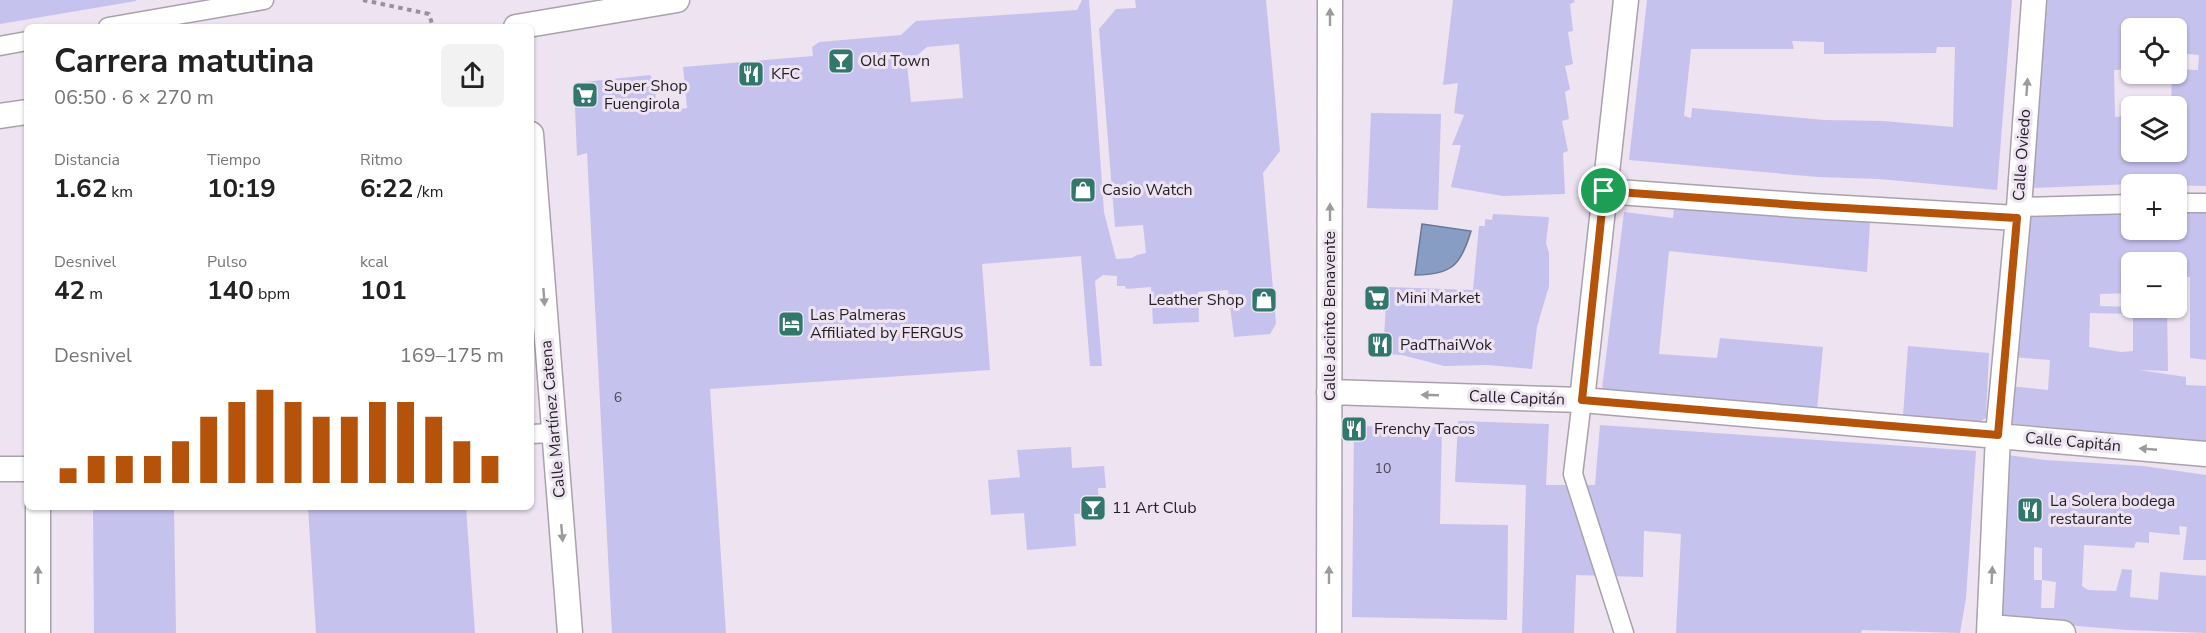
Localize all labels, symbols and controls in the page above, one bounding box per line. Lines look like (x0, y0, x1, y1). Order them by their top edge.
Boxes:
one-way arrow (1325, 7, 1335, 26)
map controls (2121, 18, 2187, 318)
button: locate (2121, 18, 2187, 84)
text: Carrera matutina (54, 39, 314, 84)
button: share (441, 44, 504, 107)
bar icon: Old Town (826, 46, 856, 76)
place label: Old Town (860, 50, 930, 72)
restaurant icon: KFC (736, 59, 766, 89)
place label: KFC (771, 63, 801, 85)
place label: Super Shop Fuengirola (604, 75, 688, 115)
one-way arrow (2023, 77, 2032, 96)
supermarket icon: Super Shop Fuengirola (570, 80, 600, 110)
text: 06:50 · 6 × 270 m (54, 84, 214, 111)
button: layers (2121, 96, 2187, 162)
street label: Calle Oviedo (2008, 108, 2036, 202)
text: Distancia (54, 149, 120, 171)
text: Tiempo (207, 149, 261, 171)
text: Ritmo (360, 149, 403, 171)
pin (1578, 165, 1629, 216)
text: 1.62 (54, 171, 107, 206)
text: 10:19 (207, 171, 276, 206)
text: 6:22 (360, 171, 413, 206)
icon: arrive (1587, 174, 1620, 207)
button: + (2121, 174, 2187, 240)
shop icon: Casio Watch (1068, 175, 1098, 205)
place label: Casio Watch (1102, 179, 1193, 201)
text: km (107, 181, 133, 203)
text: /km (413, 181, 444, 203)
one-way arrow (1325, 202, 1335, 221)
street label: Calle Jacinto Benavente (1319, 231, 1341, 401)
text: Desnivel (54, 251, 116, 273)
text: Pulso (207, 251, 247, 273)
text: kcal (360, 251, 388, 273)
button: − (2121, 252, 2187, 318)
text: 42 (54, 273, 85, 308)
text: 140 (207, 273, 254, 308)
text: 101 (360, 273, 407, 308)
text: m (85, 283, 103, 305)
text: bpm (254, 283, 290, 305)
supermarket icon: Mini Market (1362, 283, 1392, 313)
shop icon: Leather Shop (1249, 285, 1279, 315)
one-way arrow (539, 287, 548, 306)
place label: Mini Market (1396, 287, 1480, 309)
place label: Leather Shop (1148, 289, 1244, 311)
place label: Las Palmeras Affiliated by FERGUS (810, 304, 963, 344)
hotel icon: Las Palmeras Affiliated by FERGUS (776, 309, 806, 339)
restaurant icon: PadThaiWok (1365, 330, 1395, 360)
place label: PadThaiWok (1400, 334, 1493, 356)
street label: Calle Martínez Catena (535, 339, 571, 499)
text: Desnivel (54, 342, 132, 369)
text: 169–175 m (400, 342, 504, 369)
street label: Calle Capitán (1469, 385, 1565, 411)
house number: 6 (614, 388, 622, 407)
one-way arrow (1420, 390, 1439, 400)
restaurant icon: Frenchy Tacos (1339, 414, 1369, 444)
place label: Frenchy Tacos (1374, 418, 1475, 440)
street label: Calle Capitán (2024, 427, 2122, 457)
one-way arrow (2138, 444, 2157, 454)
house number: 10 (1375, 459, 1391, 478)
place label: La Solera bodega restaurante (2050, 490, 2175, 530)
bar icon: 11 Art Club (1078, 493, 1108, 523)
restaurant icon: La Solera bodega restaurante (2015, 495, 2045, 525)
place label: 11 Art Club (1112, 497, 1197, 519)
one-way arrow (557, 524, 567, 543)
one-way arrow (33, 565, 43, 584)
one-way arrow (1324, 565, 1334, 584)
one-way arrow (1987, 565, 1996, 584)

